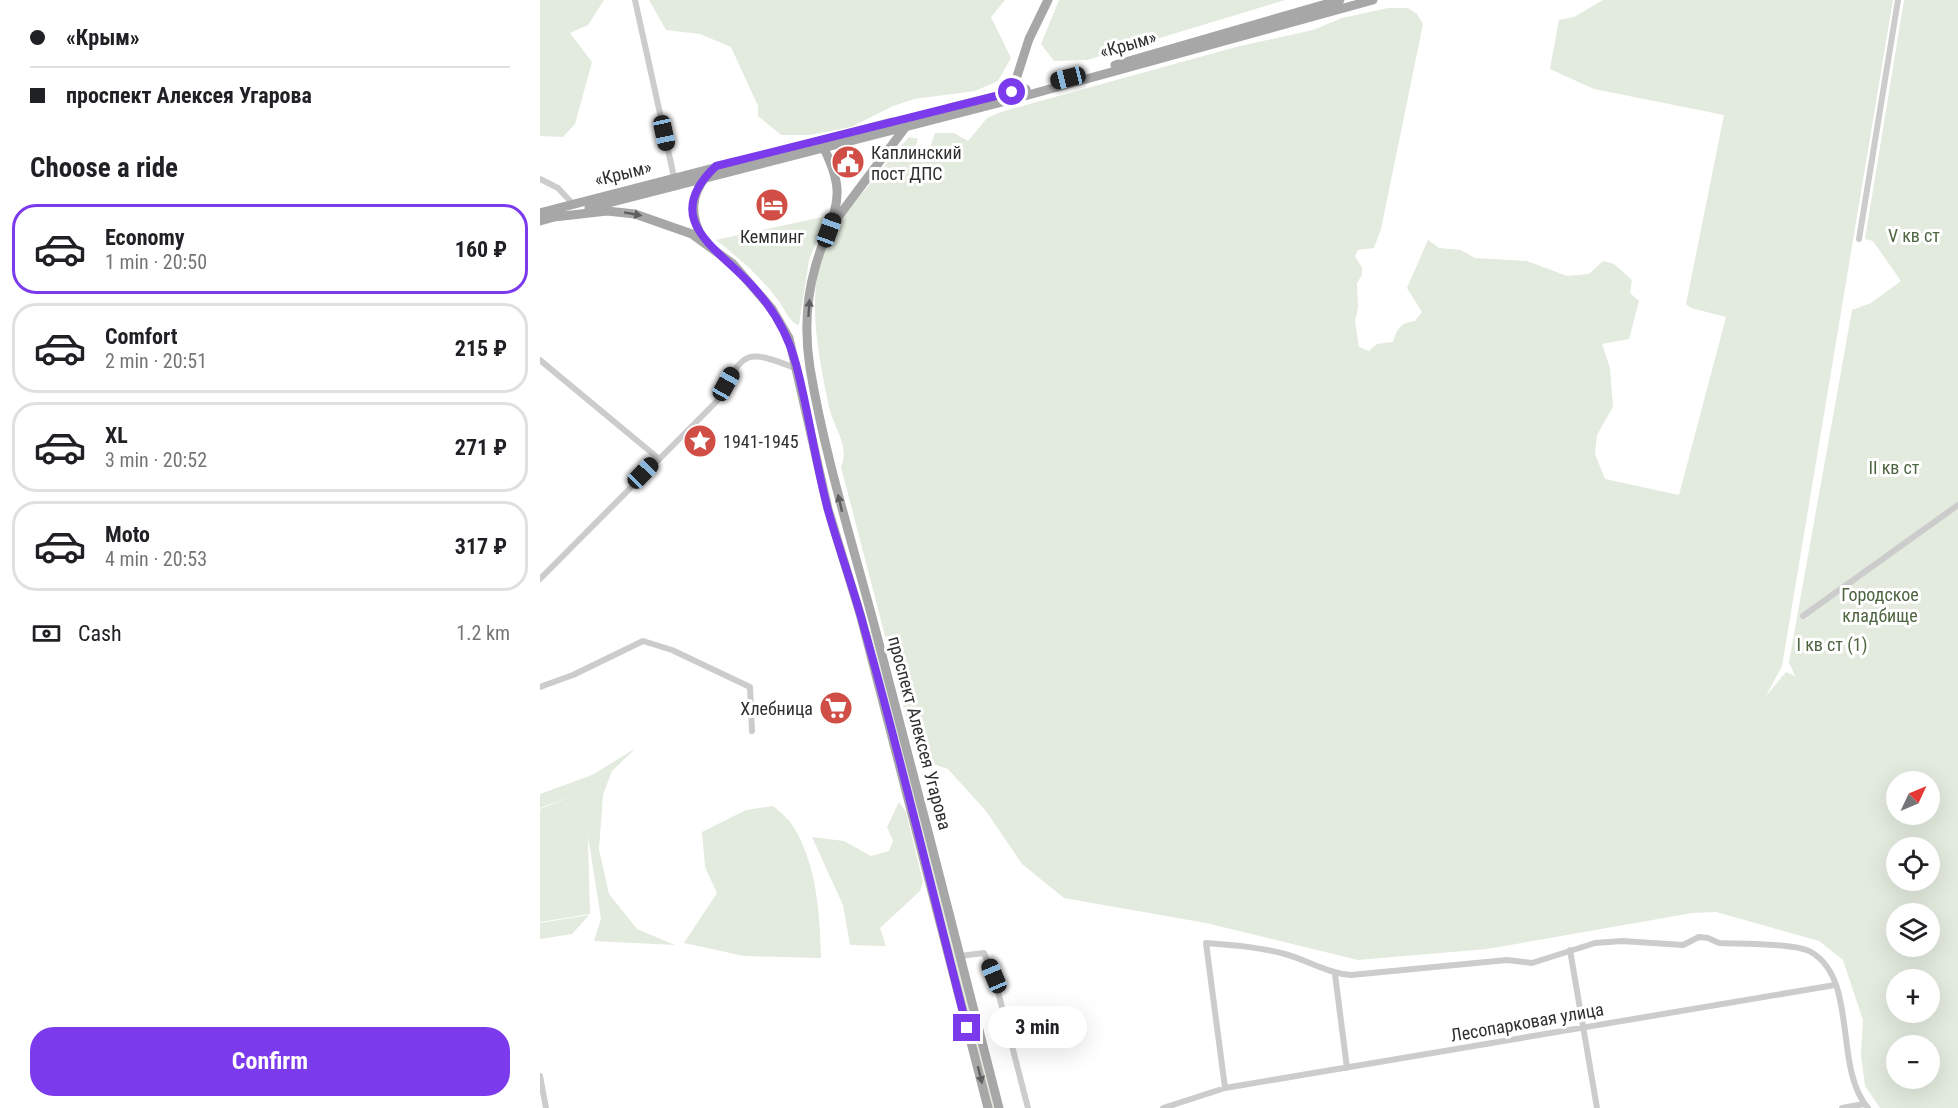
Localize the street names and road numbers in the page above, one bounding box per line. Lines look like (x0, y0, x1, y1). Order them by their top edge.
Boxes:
street label: «Крым» (1097, 26, 1159, 62)
street label: «Крым» (592, 156, 654, 190)
street label: проспект Алексея Угарова (884, 634, 956, 832)
street label: Лесопарковая улица (1449, 998, 1605, 1046)

